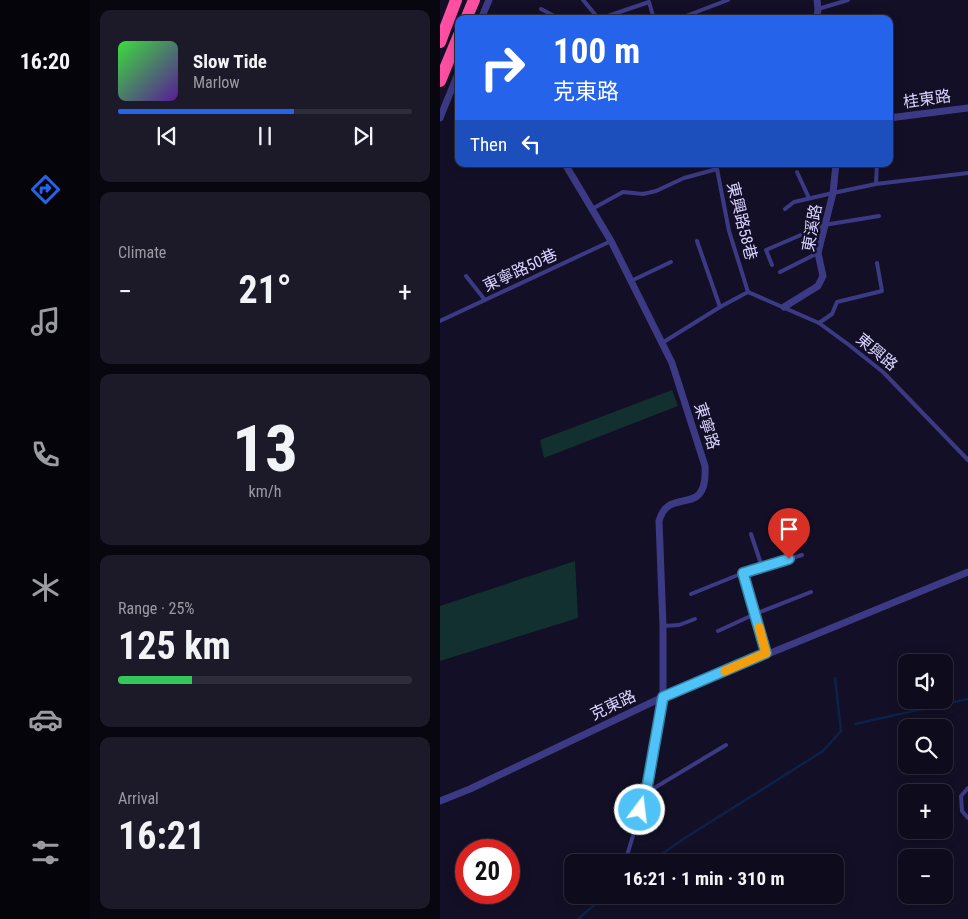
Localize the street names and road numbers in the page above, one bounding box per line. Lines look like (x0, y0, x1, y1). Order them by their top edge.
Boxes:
street label: 桂東路 (902, 86, 952, 112)
street label: 東興路58巷 (723, 180, 761, 262)
street label: 東溪路 (798, 203, 826, 253)
street label: 東寧路50巷 (480, 245, 560, 295)
street label: 東興路 (853, 329, 901, 375)
street label: 東寧路 (691, 400, 723, 452)
street label: 克東路 (587, 686, 639, 724)

